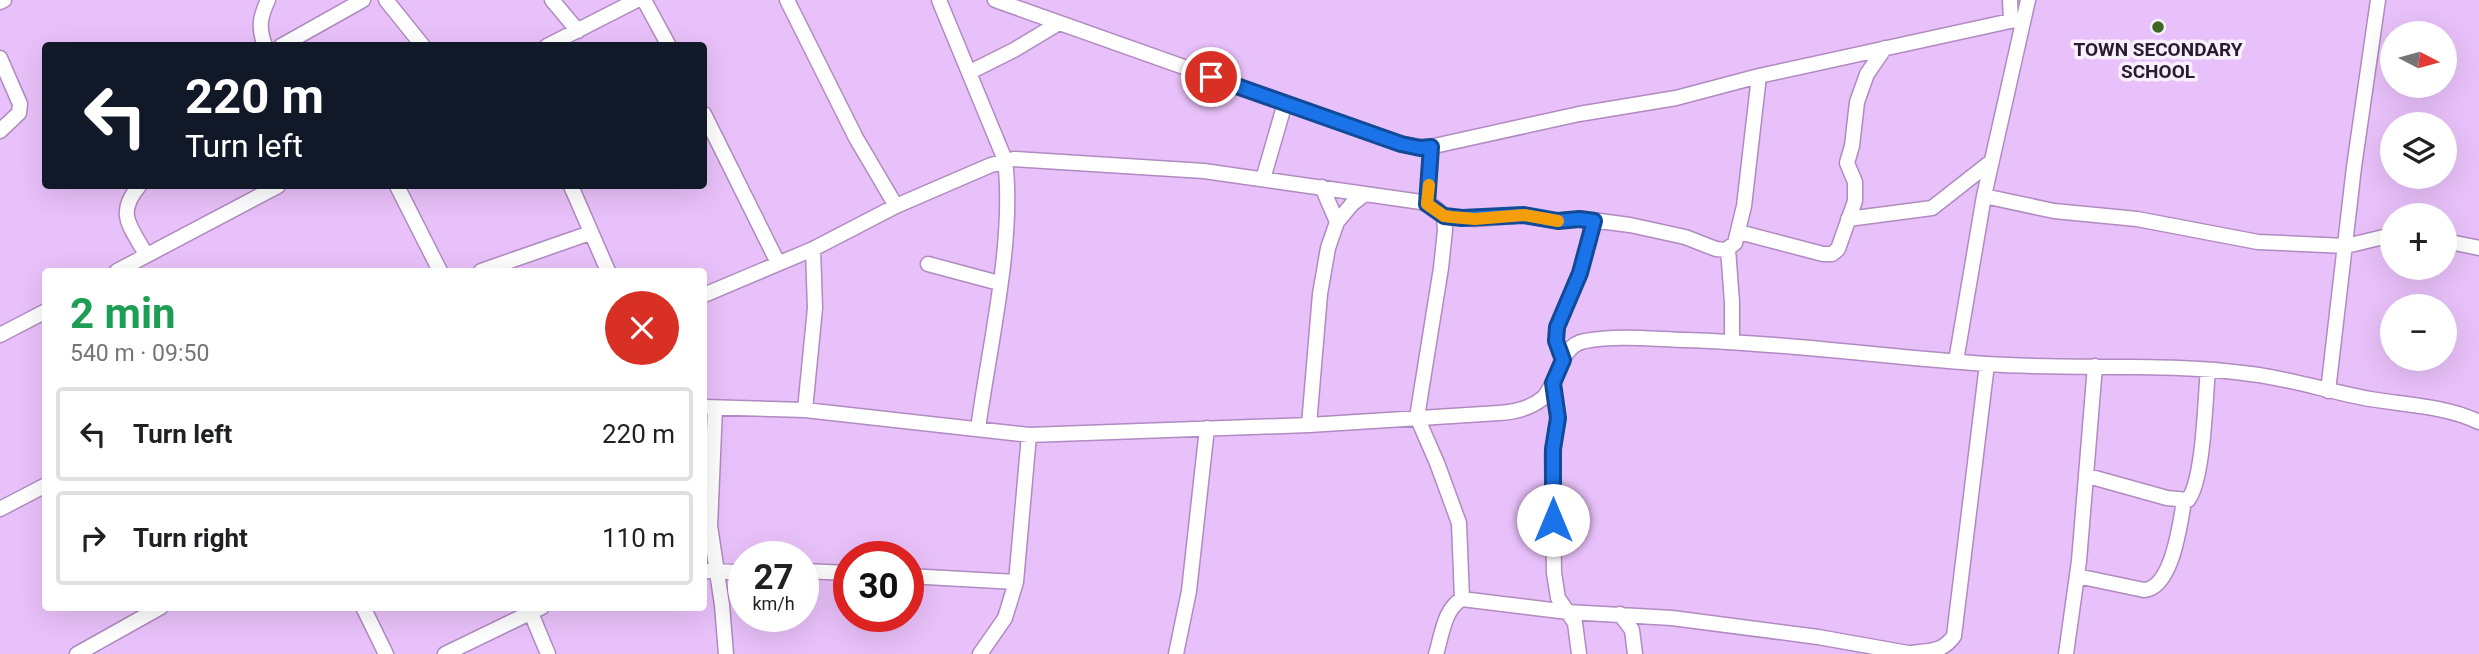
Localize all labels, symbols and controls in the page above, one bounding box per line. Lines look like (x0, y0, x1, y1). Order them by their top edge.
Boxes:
marker: TOWN SECONDARY SCHOOL (2150, 19, 2166, 35)
north arrow (2380, 21, 2457, 98)
map controls (2380, 21, 2457, 371)
place label: TOWN SECONDARY SCHOOL (2073, 38, 2243, 83)
pin (1181, 47, 1241, 107)
icon: arrive (1192, 58, 1230, 96)
text: 220 m (185, 68, 324, 125)
icon: left (70, 70, 161, 161)
button: layers (2380, 112, 2457, 189)
text: Turn left (185, 127, 303, 165)
button: + (2380, 203, 2457, 280)
text: 2 min (70, 289, 176, 338)
button: close (605, 291, 679, 365)
button: − (2380, 294, 2457, 371)
text: 540 m · 09:50 (70, 340, 209, 367)
icon: left (74, 415, 112, 453)
text: Turn left (133, 419, 232, 449)
text: 220 m (602, 419, 675, 449)
position arrow (1516, 483, 1590, 557)
icon: right (74, 519, 112, 557)
text: Turn right (133, 523, 248, 553)
text: 110 m (602, 523, 675, 553)
speed limit sign: 30 (833, 541, 924, 632)
text: 27 (753, 557, 794, 598)
text: km/h (752, 593, 795, 614)

